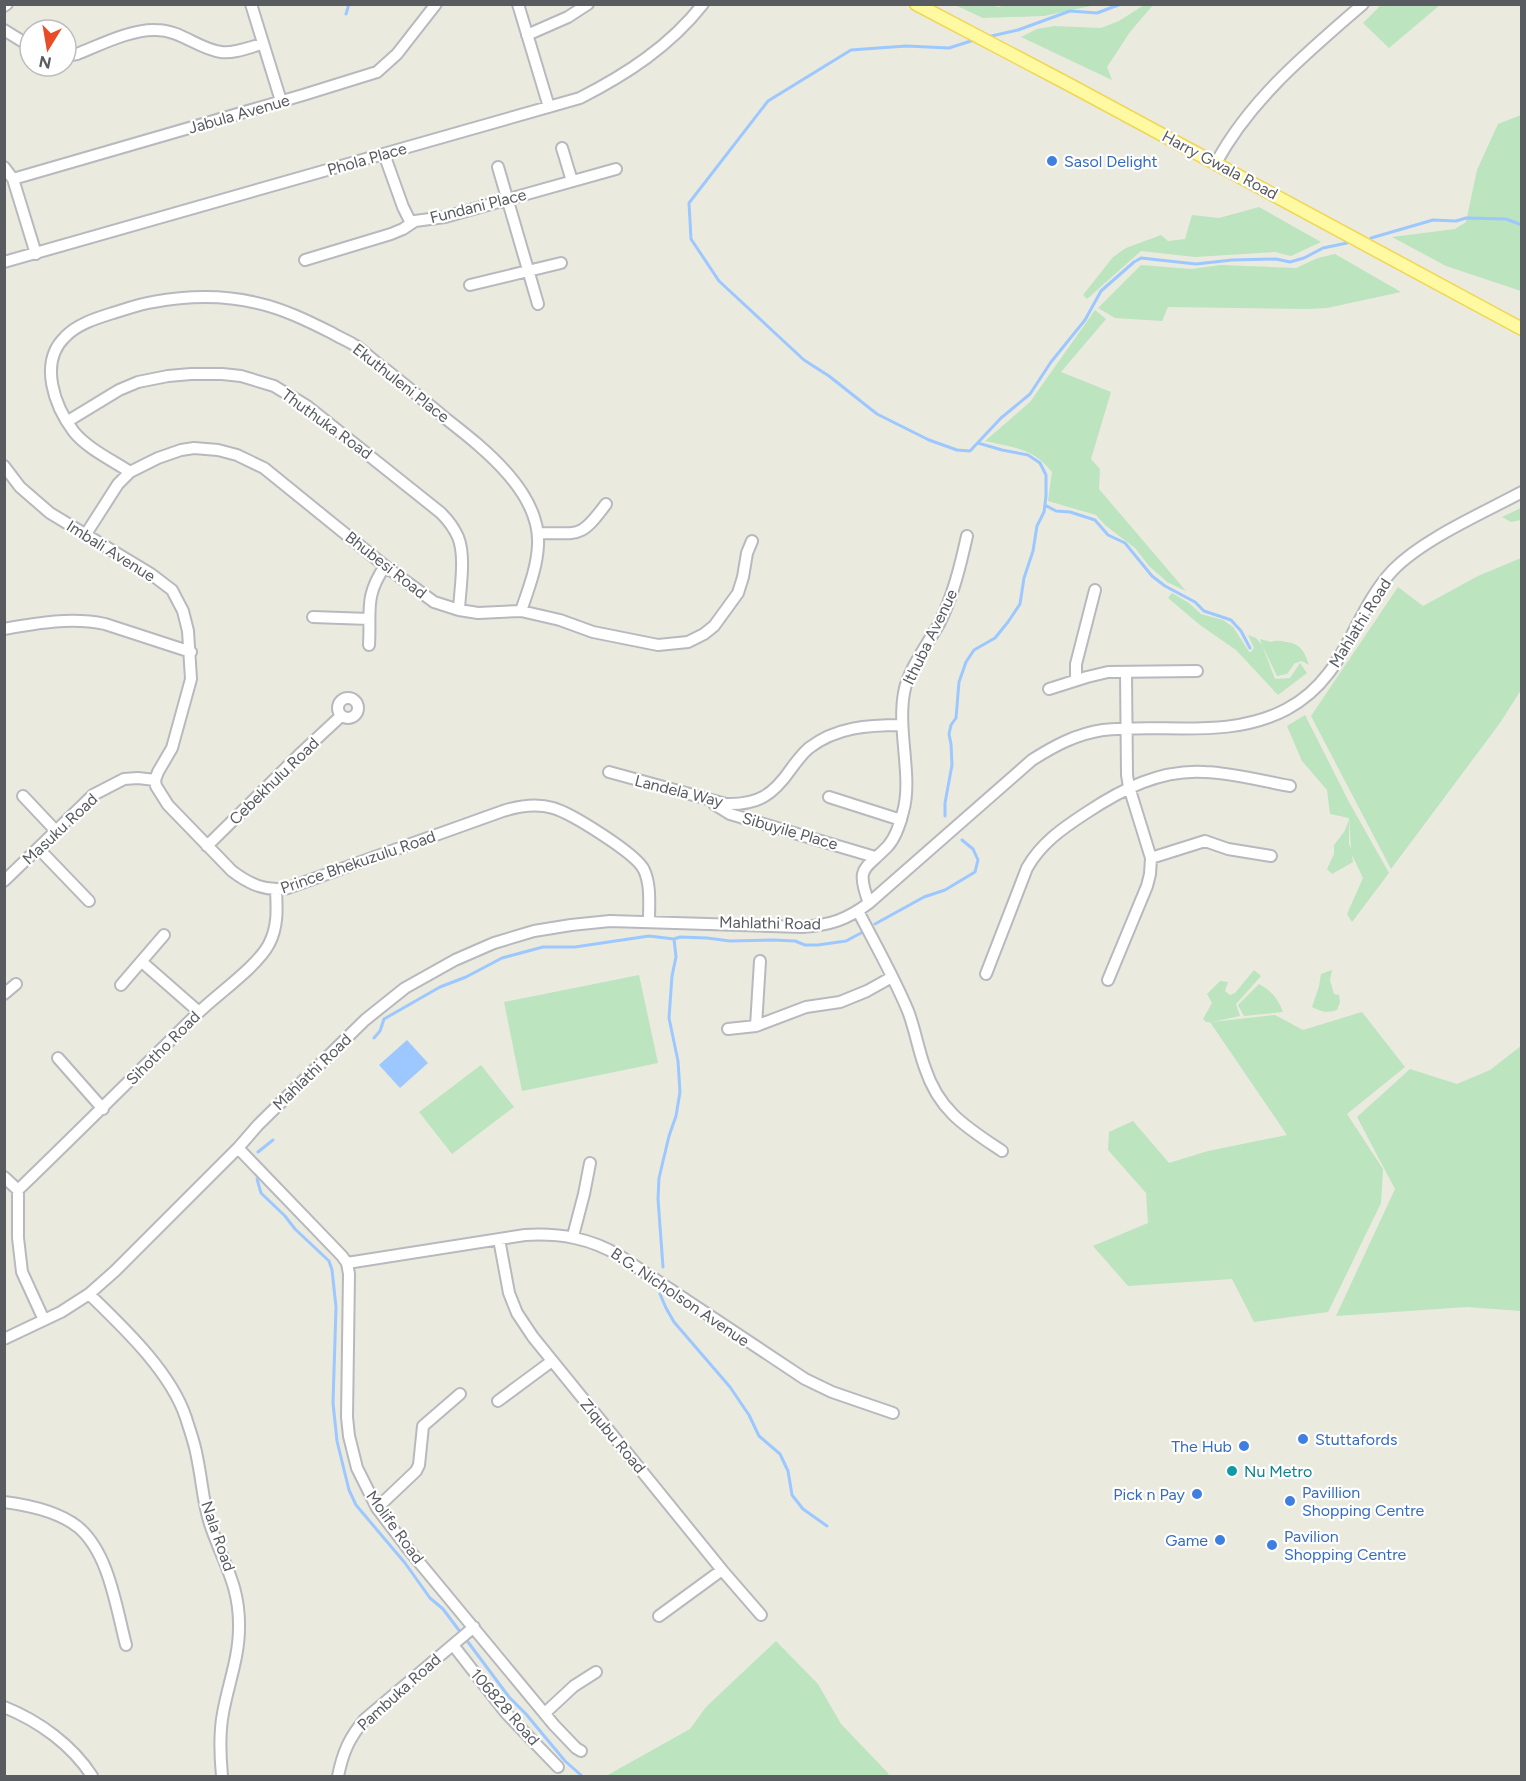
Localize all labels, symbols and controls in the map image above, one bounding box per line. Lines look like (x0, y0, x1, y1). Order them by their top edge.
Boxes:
north arrow (18, 18, 78, 78)
text: N (37, 52, 53, 73)
street label: Jabula Avenue (186, 90, 292, 138)
street label: Harry Gwala Road (1159, 126, 1281, 204)
street label: Phola Place (325, 139, 409, 179)
place label: Sasol Delight (1064, 152, 1158, 171)
marker: Sasol Delight (1045, 154, 1059, 168)
street label: Fundani Place (428, 185, 529, 227)
street label: Ekuthuleni Place (349, 339, 453, 427)
street label: Thuthuka Road (278, 385, 376, 463)
street label: Imbali Avenue (63, 516, 159, 586)
street label: Bhubesi Road (342, 527, 430, 603)
street label: Mahlathi Road (1325, 575, 1395, 671)
street label: Ithuba Avenue (899, 586, 961, 688)
street label: Cebekhulu Road (225, 733, 323, 829)
street label: Landela Way (633, 771, 726, 811)
street label: Masuku Road (19, 789, 101, 869)
street label: Sibuyile Place (740, 808, 840, 854)
street label: Prince Bhekuzulu Road (278, 827, 438, 897)
street label: Mahlathi Road (719, 913, 821, 933)
street label: Sihotho Road (122, 1007, 204, 1089)
street label: Mahlathi Road (269, 1030, 355, 1114)
street label: B.G. Nicholson Avenue (607, 1244, 753, 1351)
street label: Ziqubu Road (576, 1395, 650, 1477)
place label: Stuttafords (1315, 1430, 1397, 1449)
marker: Stuttafords (1296, 1432, 1310, 1446)
place label: The Hub (1171, 1437, 1232, 1456)
marker: The Hub (1237, 1439, 1251, 1453)
place label: Nu Metro (1244, 1462, 1312, 1481)
marker: Nu Metro (1225, 1464, 1239, 1478)
place label: Pavillion Shopping Centre (1302, 1483, 1425, 1520)
place label: Pick n Pay (1113, 1485, 1186, 1504)
street label: Molife Road (362, 1487, 428, 1567)
marker: Pick n Pay (1190, 1487, 1204, 1501)
marker: Pavillion Shopping Centre (1283, 1494, 1297, 1508)
street label: Nala Road (197, 1498, 239, 1574)
place label: Pavilion Shopping Centre (1284, 1527, 1407, 1564)
place label: Game (1165, 1531, 1208, 1550)
marker: Game (1213, 1533, 1227, 1547)
marker: Pavilion Shopping Centre (1265, 1538, 1279, 1552)
street label: Pambuka Road (353, 1650, 445, 1734)
street label: 106828 Road (467, 1665, 543, 1749)

